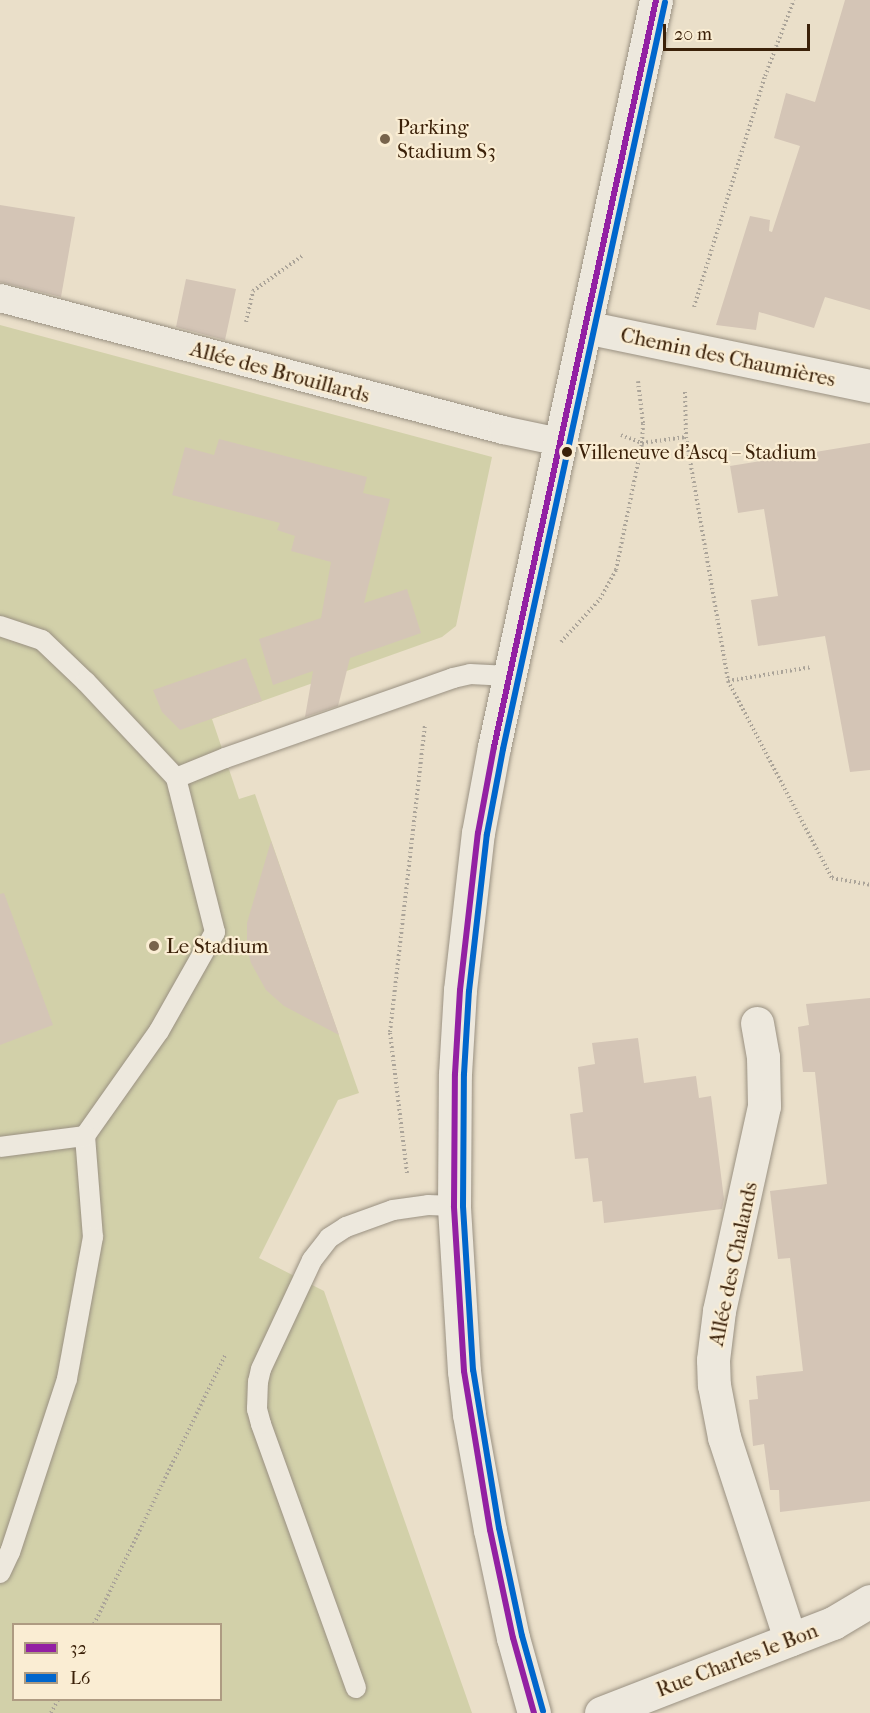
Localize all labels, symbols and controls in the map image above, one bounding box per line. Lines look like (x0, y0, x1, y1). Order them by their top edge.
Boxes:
scale bar (666, 12, 813, 50)
text: 20 m (674, 24, 712, 45)
place label: Parking Stadium S3 (397, 114, 496, 164)
marker: Parking Stadium S3 (378, 132, 392, 146)
street label: Chemin des Chaumières (618, 322, 838, 392)
street label: Allée des Brouillards (188, 336, 372, 408)
place label: Villeneuve d'Ascq – Stadium (578, 440, 816, 464)
marker: Villeneuve d'Ascq – Stadium (561, 446, 573, 458)
place label: Le Stadium (166, 933, 269, 959)
marker: Le Stadium (147, 939, 161, 953)
street label: Allée des Chalands (703, 1180, 763, 1348)
street label: Rue Charles le Bon (653, 1618, 821, 1702)
legend (12, 1623, 222, 1701)
text: 32 (70, 1638, 87, 1659)
text: L6 (70, 1668, 91, 1689)

